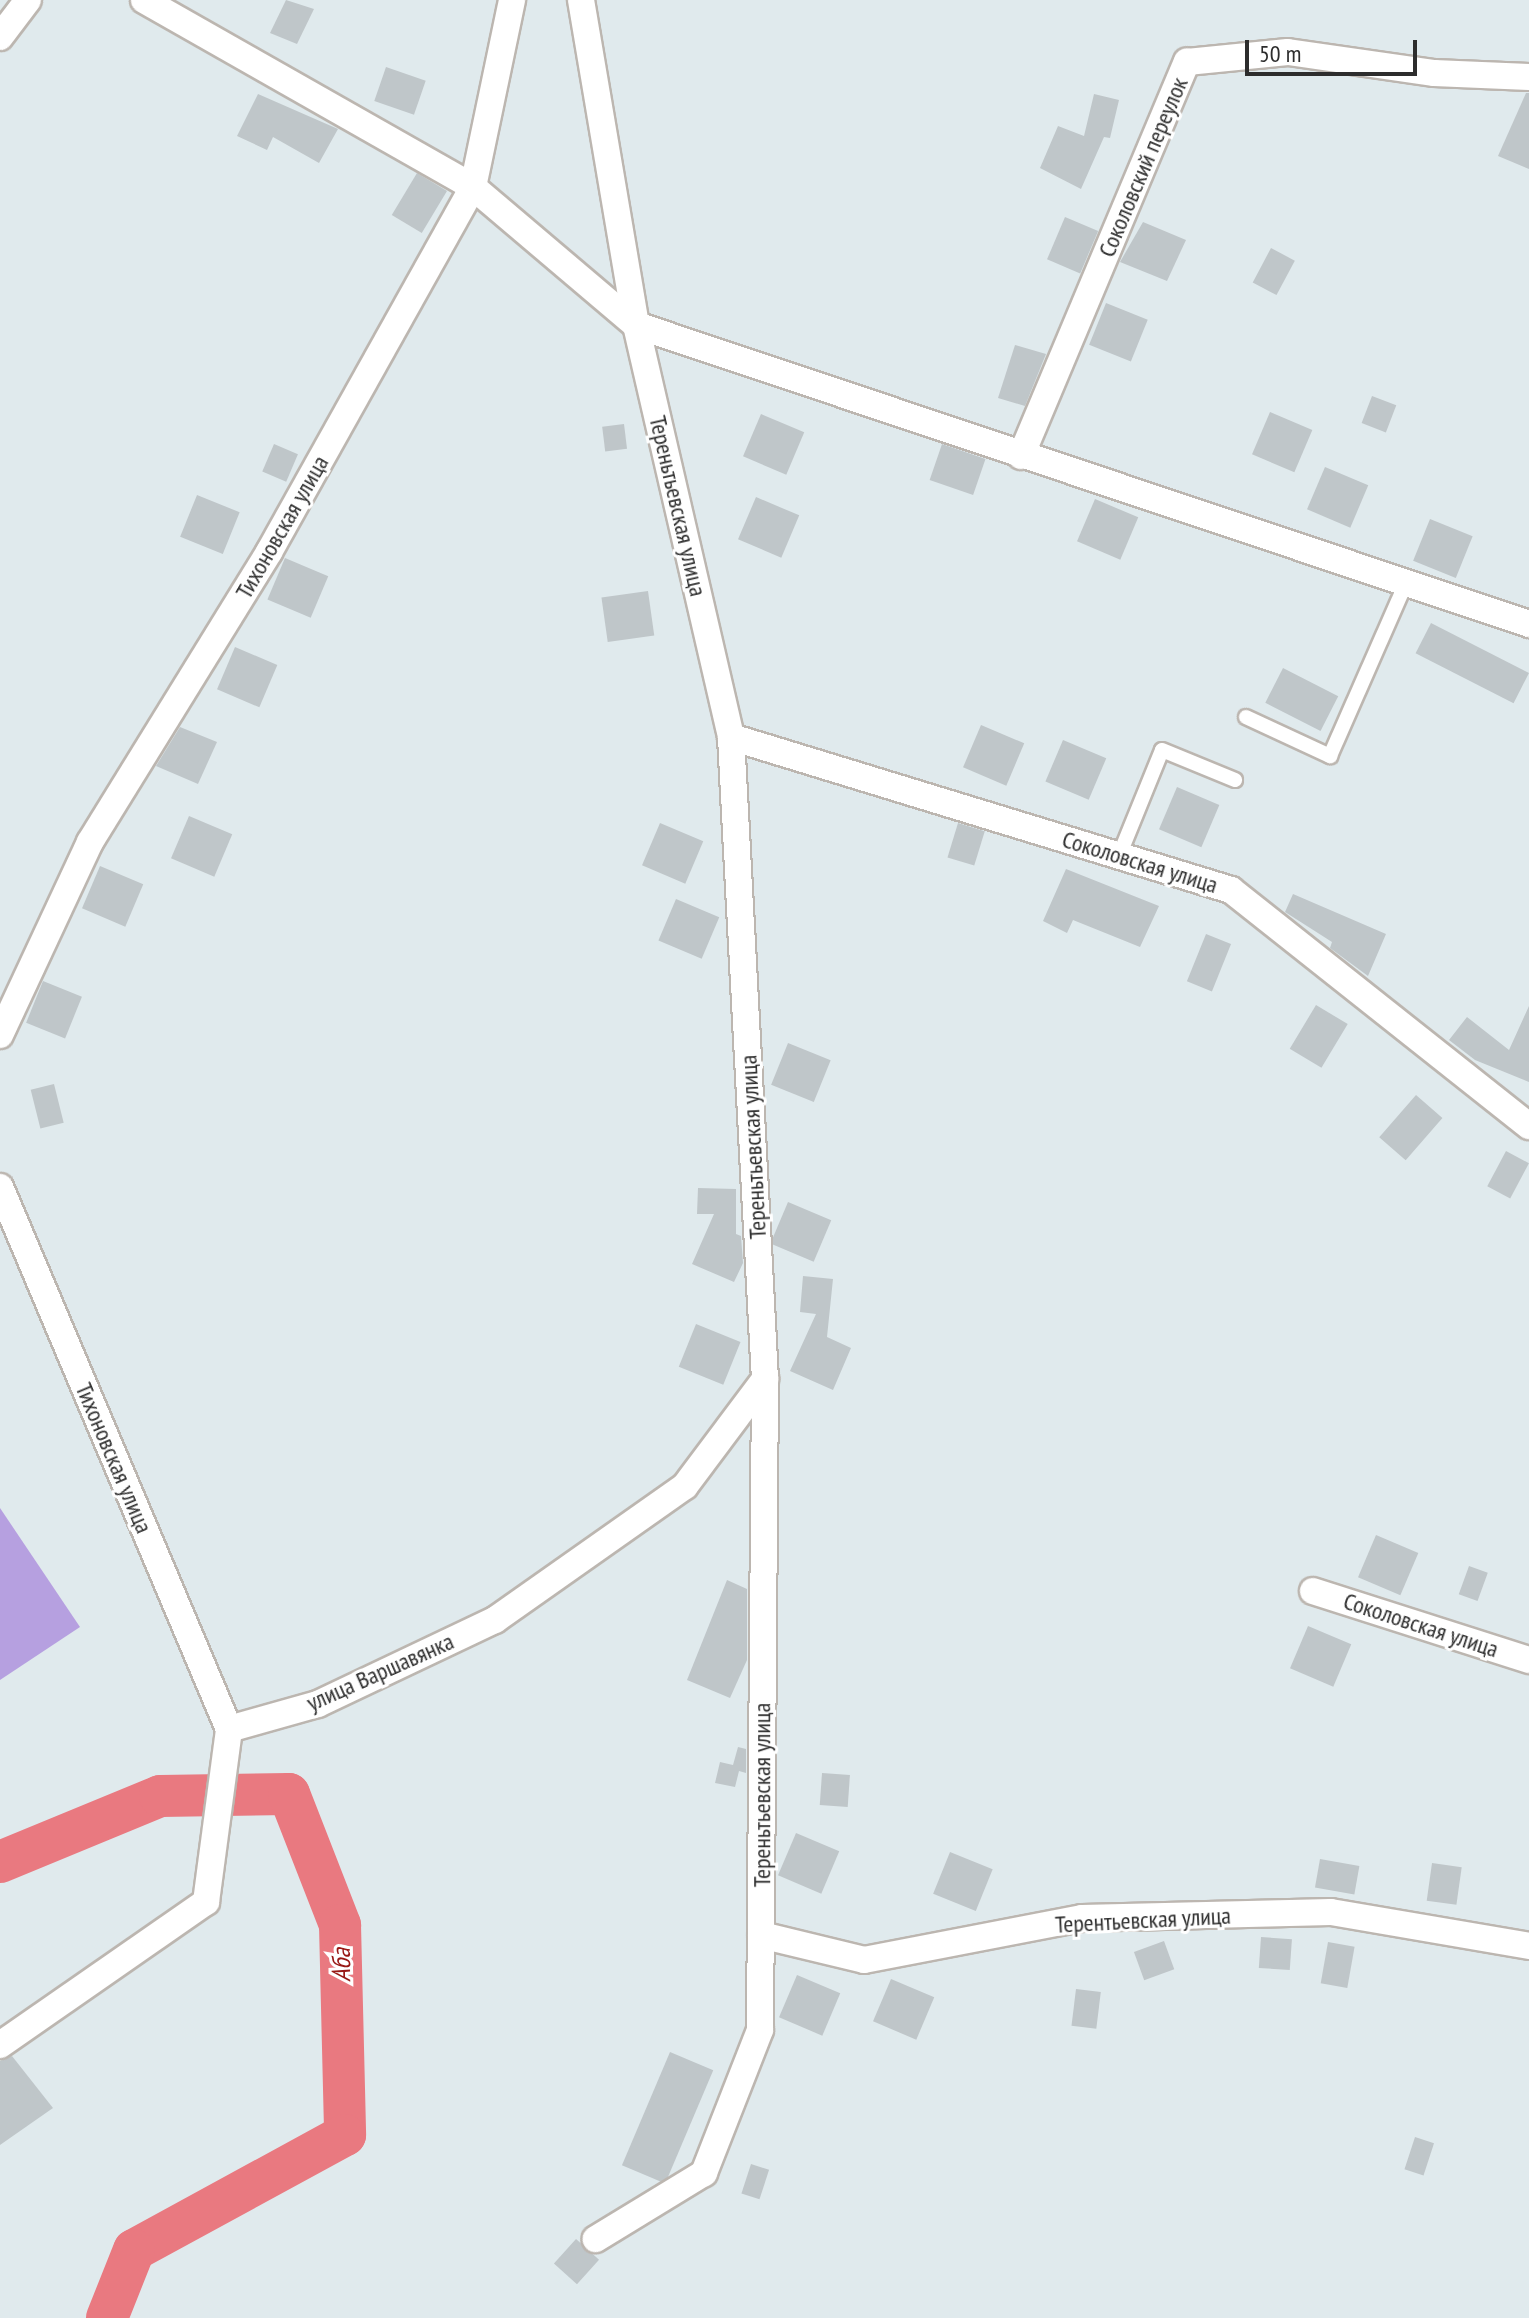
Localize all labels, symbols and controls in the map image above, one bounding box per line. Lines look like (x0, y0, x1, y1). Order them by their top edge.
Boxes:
scale bar (1249, 24, 1421, 74)
text: 50 m (1259, 38, 1301, 69)
street label: Соколовский переулок (1092, 73, 1194, 261)
street label: Тереньтьевская улица (643, 413, 713, 599)
street label: Тихоновская улица (229, 450, 335, 604)
street label: Соколовская улица (1059, 825, 1221, 899)
street label: Тереньтьевская улица (734, 1054, 772, 1240)
street label: Тихоновская улица (69, 1379, 159, 1537)
street label: Соколовская улица (1340, 1586, 1502, 1664)
street label: улица Варшавянка (302, 1627, 458, 1717)
street label: Тереньтьевская улица (748, 1703, 776, 1887)
street label: Терентьевская улица (1054, 1901, 1232, 1939)
water label: Аба (325, 1948, 357, 1982)

